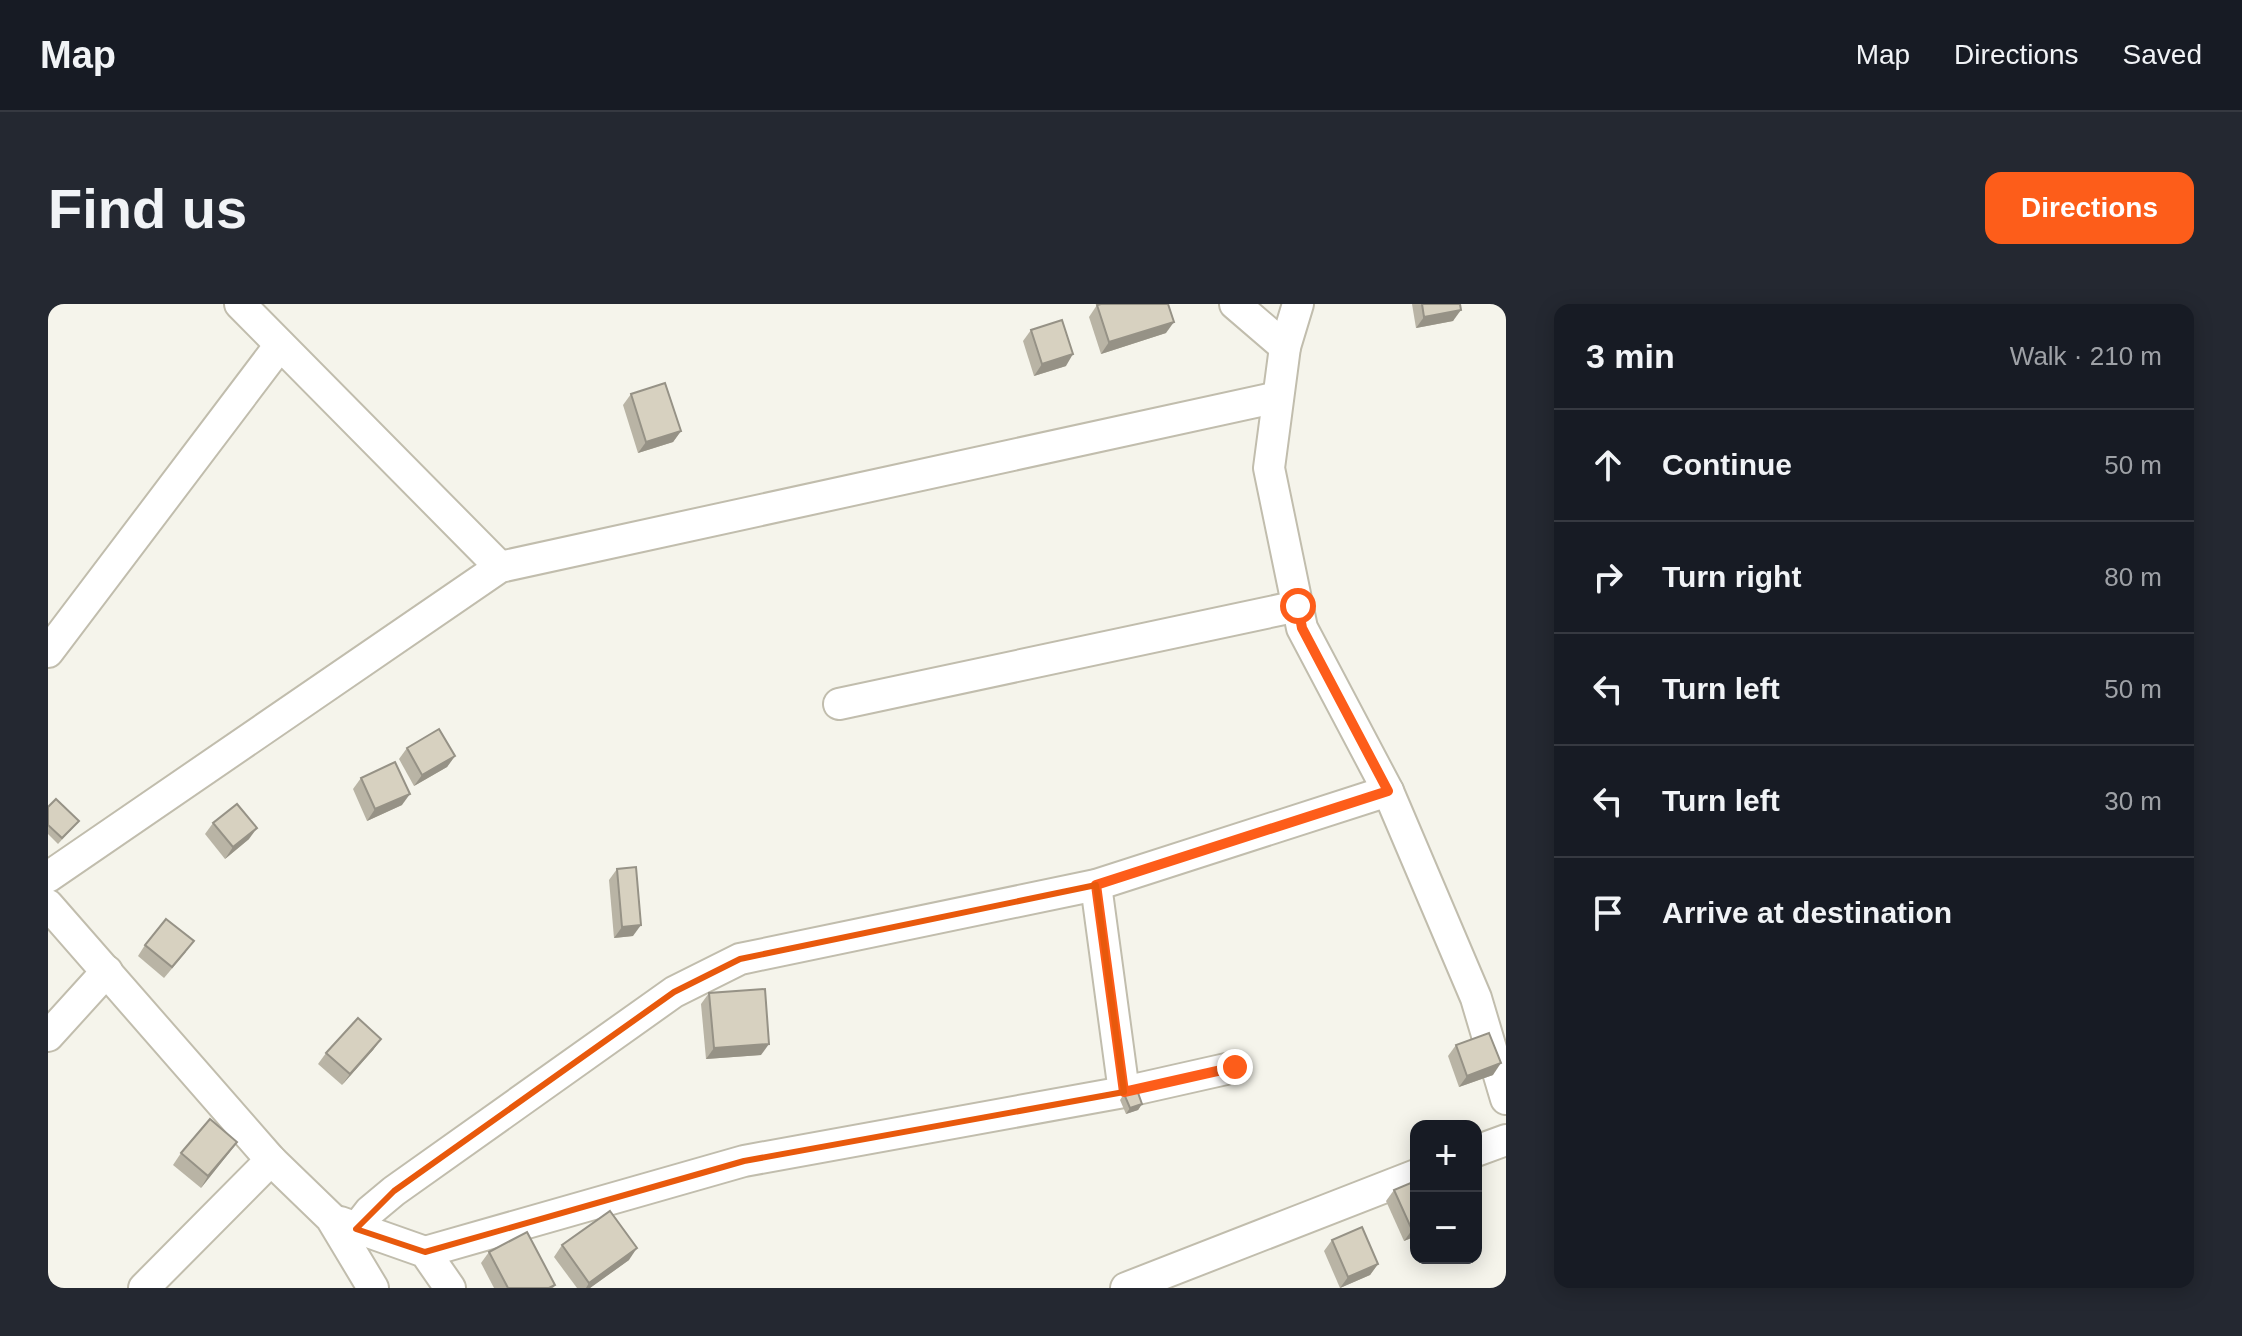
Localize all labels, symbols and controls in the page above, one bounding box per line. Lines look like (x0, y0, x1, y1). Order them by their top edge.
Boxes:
text: Map (40, 34, 116, 76)
text: Map (1856, 39, 1910, 70)
text: Directions (1954, 39, 2079, 70)
text: Saved (2123, 39, 2202, 70)
button: Directions (1985, 172, 2194, 244)
text: Find us (48, 177, 247, 240)
text: 3 min (1586, 337, 1675, 375)
text: Walk · 210 m (2010, 341, 2162, 371)
icon: ahead (1586, 443, 1630, 487)
text: Continue (1662, 448, 1792, 481)
text: 50 m (2104, 450, 2162, 480)
icon: right (1586, 555, 1630, 599)
text: Turn right (1662, 560, 1801, 593)
text: 80 m (2104, 562, 2162, 592)
route start (1280, 588, 1316, 624)
icon: left (1586, 667, 1630, 711)
text: Turn left (1662, 672, 1780, 705)
text: 50 m (2104, 674, 2162, 704)
icon: left (1586, 779, 1630, 823)
text: Turn left (1662, 784, 1780, 817)
text: 30 m (2104, 786, 2162, 816)
icon: arrive (1586, 891, 1630, 935)
text: Arrive at destination (1662, 896, 1952, 929)
route end (1217, 1049, 1253, 1085)
map controls (1410, 1120, 1482, 1264)
button: + (1410, 1120, 1482, 1192)
button: − (1410, 1192, 1482, 1264)

